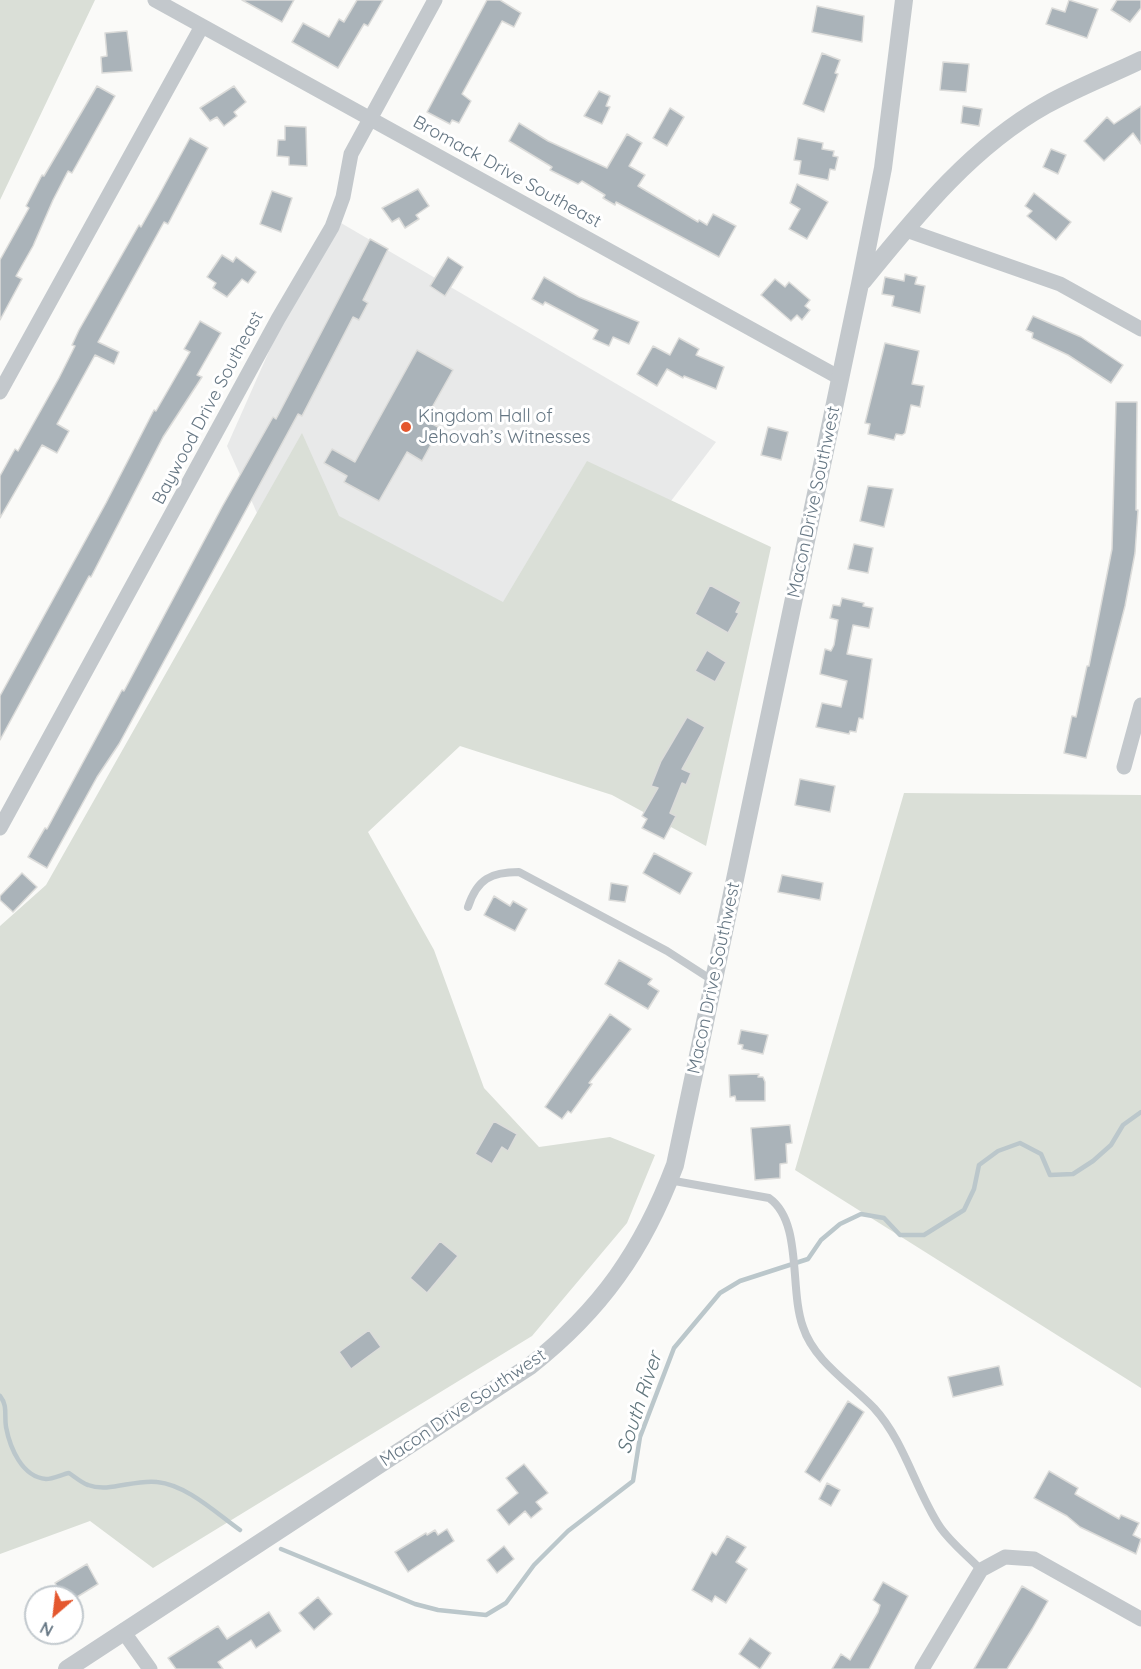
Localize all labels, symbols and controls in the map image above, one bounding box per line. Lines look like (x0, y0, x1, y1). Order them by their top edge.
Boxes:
street label: Bromack Drive Southeast (409, 111, 605, 233)
street label: Baywood Drive Southeast (148, 308, 268, 508)
street label: Macon Drive Southwest (783, 404, 845, 600)
place label: Kingdom Hall of Jehovah’s Witnesses (418, 406, 590, 448)
marker: Kingdom Hall of Jehovah’s Witnesses (399, 420, 413, 434)
street label: Macon Drive Southwest (683, 880, 745, 1076)
street label: Macon Drive Southwest (376, 1344, 550, 1472)
water label: South River (612, 1349, 668, 1457)
north arrow (24, 1585, 84, 1645)
text: N (37, 1618, 56, 1641)

